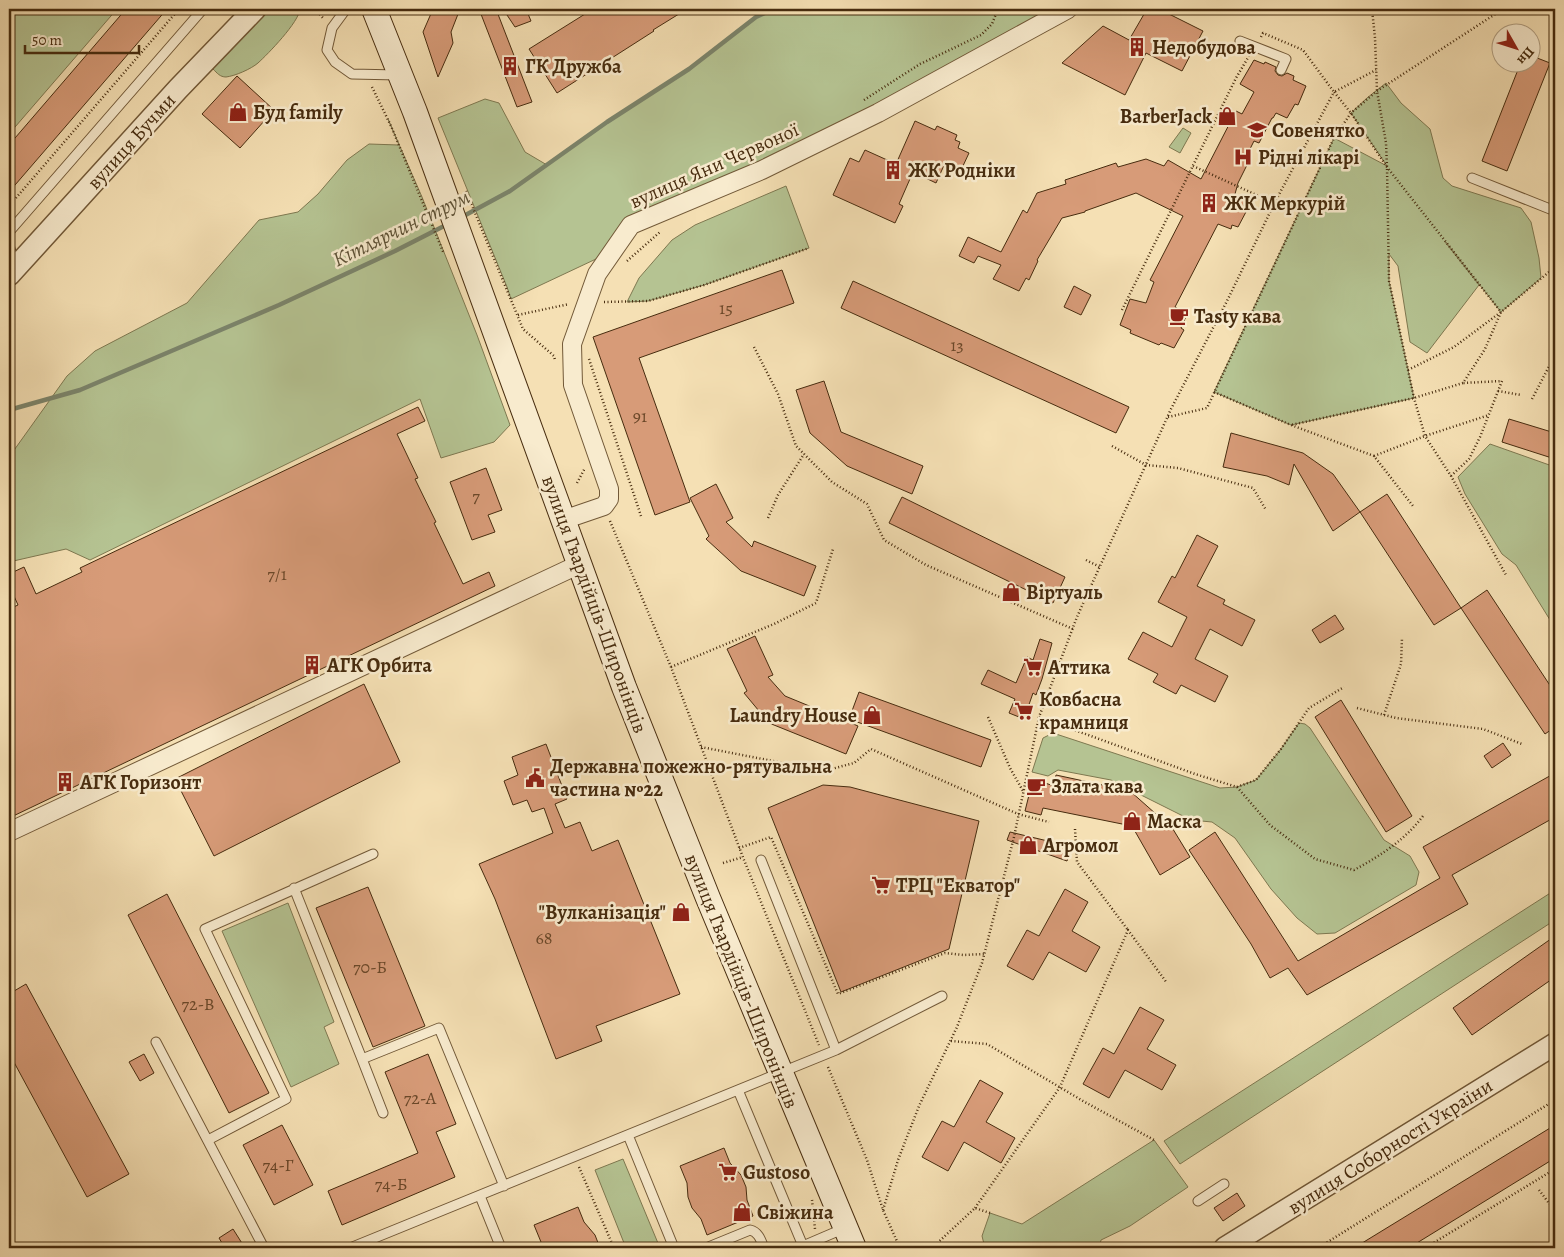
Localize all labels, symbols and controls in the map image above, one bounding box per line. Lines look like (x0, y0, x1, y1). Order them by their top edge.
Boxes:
scale bar (25, 22, 139, 54)
north arrow (1492, 22, 1542, 72)
text: 50 m (32, 30, 62, 50)
place label: Недобудова (1152, 34, 1256, 61)
building icon: Недобудова (1126, 36, 1148, 58)
text: Пн (1513, 43, 1539, 69)
place label: ГК Дружба (525, 53, 622, 80)
building icon: ГК Дружба (499, 55, 521, 77)
street label: вулиця Бучми (81, 87, 182, 195)
place label: Буд family (253, 99, 343, 126)
shop icon: Буд family (227, 101, 249, 123)
place label: BarberJack (1120, 103, 1213, 130)
shop icon: BarberJack (1216, 105, 1238, 127)
street label: вулиця Яни Червоної (625, 116, 803, 215)
place label: Совенятко (1272, 117, 1365, 144)
school or university icon: Совенятко (1246, 119, 1268, 141)
place label: Рідні лікарі (1258, 144, 1360, 171)
hospital icon: Рідні лікарі (1232, 146, 1254, 168)
place label: ЖК Родніки (908, 157, 1016, 184)
building icon: ЖК Родніки (882, 159, 904, 181)
water label: Кітлярчин струм (328, 183, 474, 273)
place label: ЖК Меркурій (1224, 190, 1345, 217)
building icon: ЖК Меркурій (1198, 192, 1220, 214)
house number: 15 (719, 296, 733, 320)
place label: Tasty кава (1194, 303, 1282, 330)
cafe icon: Tasty кава (1168, 305, 1190, 327)
house number: 13 (950, 333, 964, 357)
house number: 91 (633, 404, 647, 428)
street label: вулиця Гвардійців-Широнінців (535, 472, 654, 737)
house number: 7 (472, 484, 480, 508)
house number: 7/1 (267, 562, 287, 586)
place label: Віртуаль (1026, 579, 1102, 606)
shop icon: Віртуаль (1000, 581, 1022, 603)
place label: АГК Орбита (326, 652, 432, 679)
building icon: АГК Орбита (301, 654, 323, 676)
place label: Аттика (1047, 654, 1111, 681)
supermarket icon: Аттика (1022, 656, 1044, 678)
place label: Ковбасна крамниця (1039, 686, 1129, 736)
supermarket icon: Ковбасна крамниця (1013, 700, 1035, 722)
place label: Laundry House (729, 702, 857, 729)
shop icon: Laundry House (861, 704, 883, 726)
place label: Державна пожежно-рятувальна частина №22 (550, 753, 832, 803)
public building icon: Державна пожежно-рятувальна частина №22 (524, 767, 546, 789)
place label: АГК Горизонт (79, 769, 201, 796)
building icon: АГК Горизонт (54, 771, 76, 793)
place label: Злата кава (1051, 773, 1144, 800)
cafe icon: Злата кава (1025, 775, 1047, 797)
place label: Маска (1147, 808, 1202, 835)
shop icon: Маска (1121, 810, 1143, 832)
place label: Агромол (1042, 832, 1118, 859)
shop icon: Агромол (1017, 834, 1039, 856)
street label: вулиця Гвардійців-Широнінців (678, 850, 805, 1113)
place label: ТРЦ "Екватор" (896, 872, 1020, 899)
supermarket icon: ТРЦ "Екватор" (870, 874, 892, 896)
place label: "Вулканізація" (539, 899, 666, 926)
shop icon: "Вулканізація" (670, 901, 692, 923)
house number: 68 (535, 926, 553, 950)
house number: 70-Б (353, 955, 387, 979)
house number: 72-В (181, 992, 215, 1016)
street label: вулиця Соборності України (1283, 1072, 1498, 1221)
house number: 72-А (404, 1086, 437, 1110)
house number: 74-Г (263, 1153, 294, 1177)
place label: Gustoso (743, 1159, 810, 1186)
supermarket icon: Gustoso (717, 1161, 739, 1183)
house number: 74-Б (375, 1172, 407, 1196)
place label: Свіжина (757, 1199, 834, 1226)
shop icon: Свіжина (731, 1201, 753, 1223)

